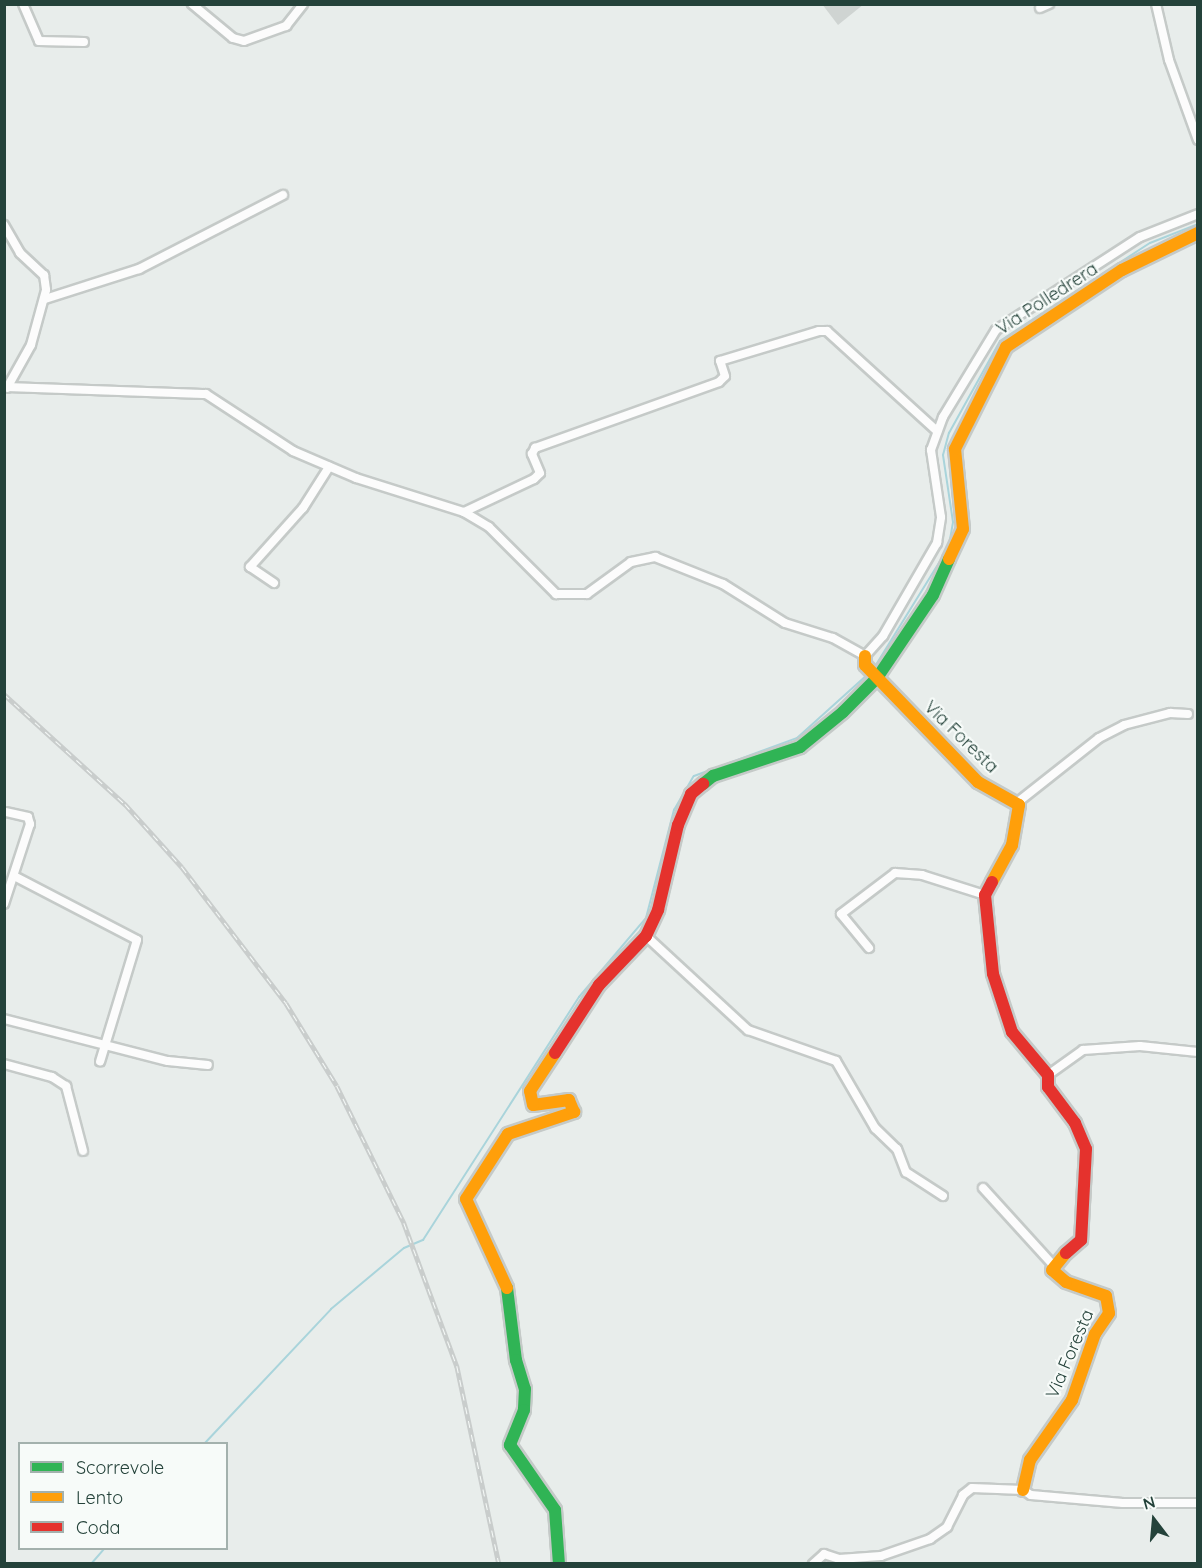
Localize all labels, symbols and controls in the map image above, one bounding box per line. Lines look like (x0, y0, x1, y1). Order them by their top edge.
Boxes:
street label: Via Polledrera (992, 258, 1102, 340)
street label: Via Foresta (919, 696, 1003, 778)
street label: Via Foresta (1042, 1306, 1098, 1402)
legend (18, 1442, 228, 1550)
text: Scorrevole (76, 1456, 164, 1479)
text: Lento (76, 1486, 123, 1509)
north arrow (1124, 1490, 1184, 1550)
text: N (1141, 1491, 1157, 1514)
text: Coda (76, 1516, 120, 1539)

